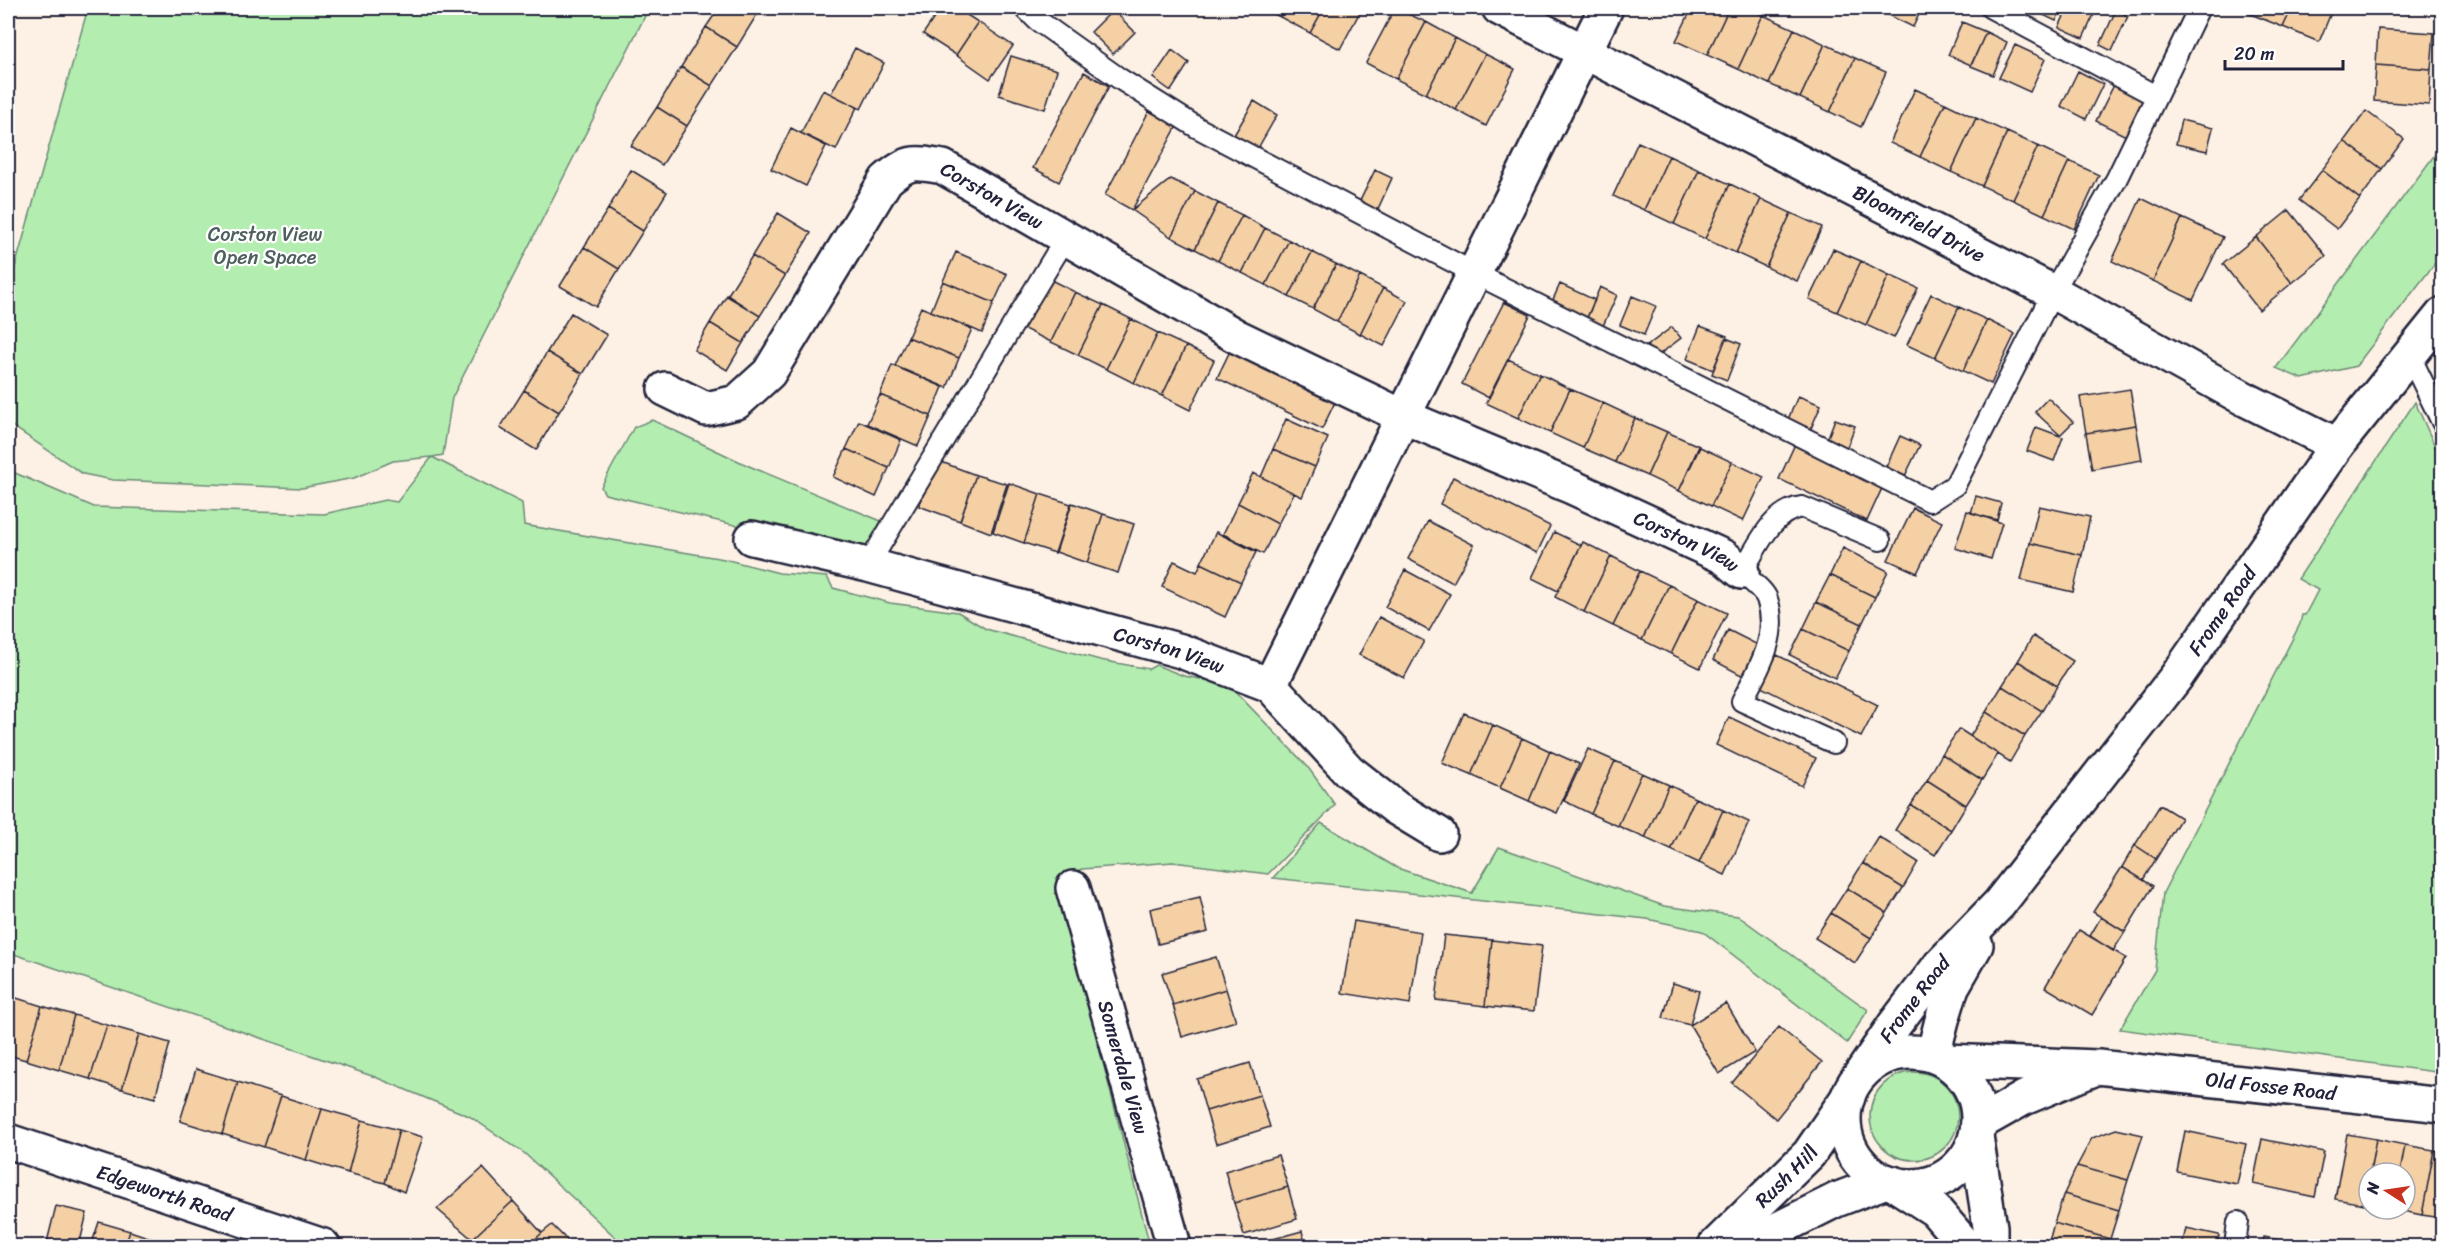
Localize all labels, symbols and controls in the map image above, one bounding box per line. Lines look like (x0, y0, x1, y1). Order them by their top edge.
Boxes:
scale bar (2225, 33, 2344, 71)
text: 20 m (2234, 38, 2274, 70)
street label: Corston View (934, 152, 1051, 239)
street label: Bloomfield Drive (1846, 175, 1992, 272)
park label: Corston View Open Space (208, 217, 322, 275)
street label: Corston View (1628, 500, 1748, 581)
street label: Frome Road (2178, 557, 2267, 663)
street label: Corston View (1110, 616, 1230, 684)
street label: Frome Road (1869, 946, 1960, 1050)
street label: Somerdale View (1088, 996, 1159, 1138)
street label: Old Fosse Road (2204, 1062, 2339, 1111)
street label: Rush Hill (1746, 1137, 1829, 1216)
street label: Edgeworth Road (92, 1154, 238, 1233)
north arrow (2357, 1161, 2417, 1221)
text: N (2357, 1179, 2388, 1197)

